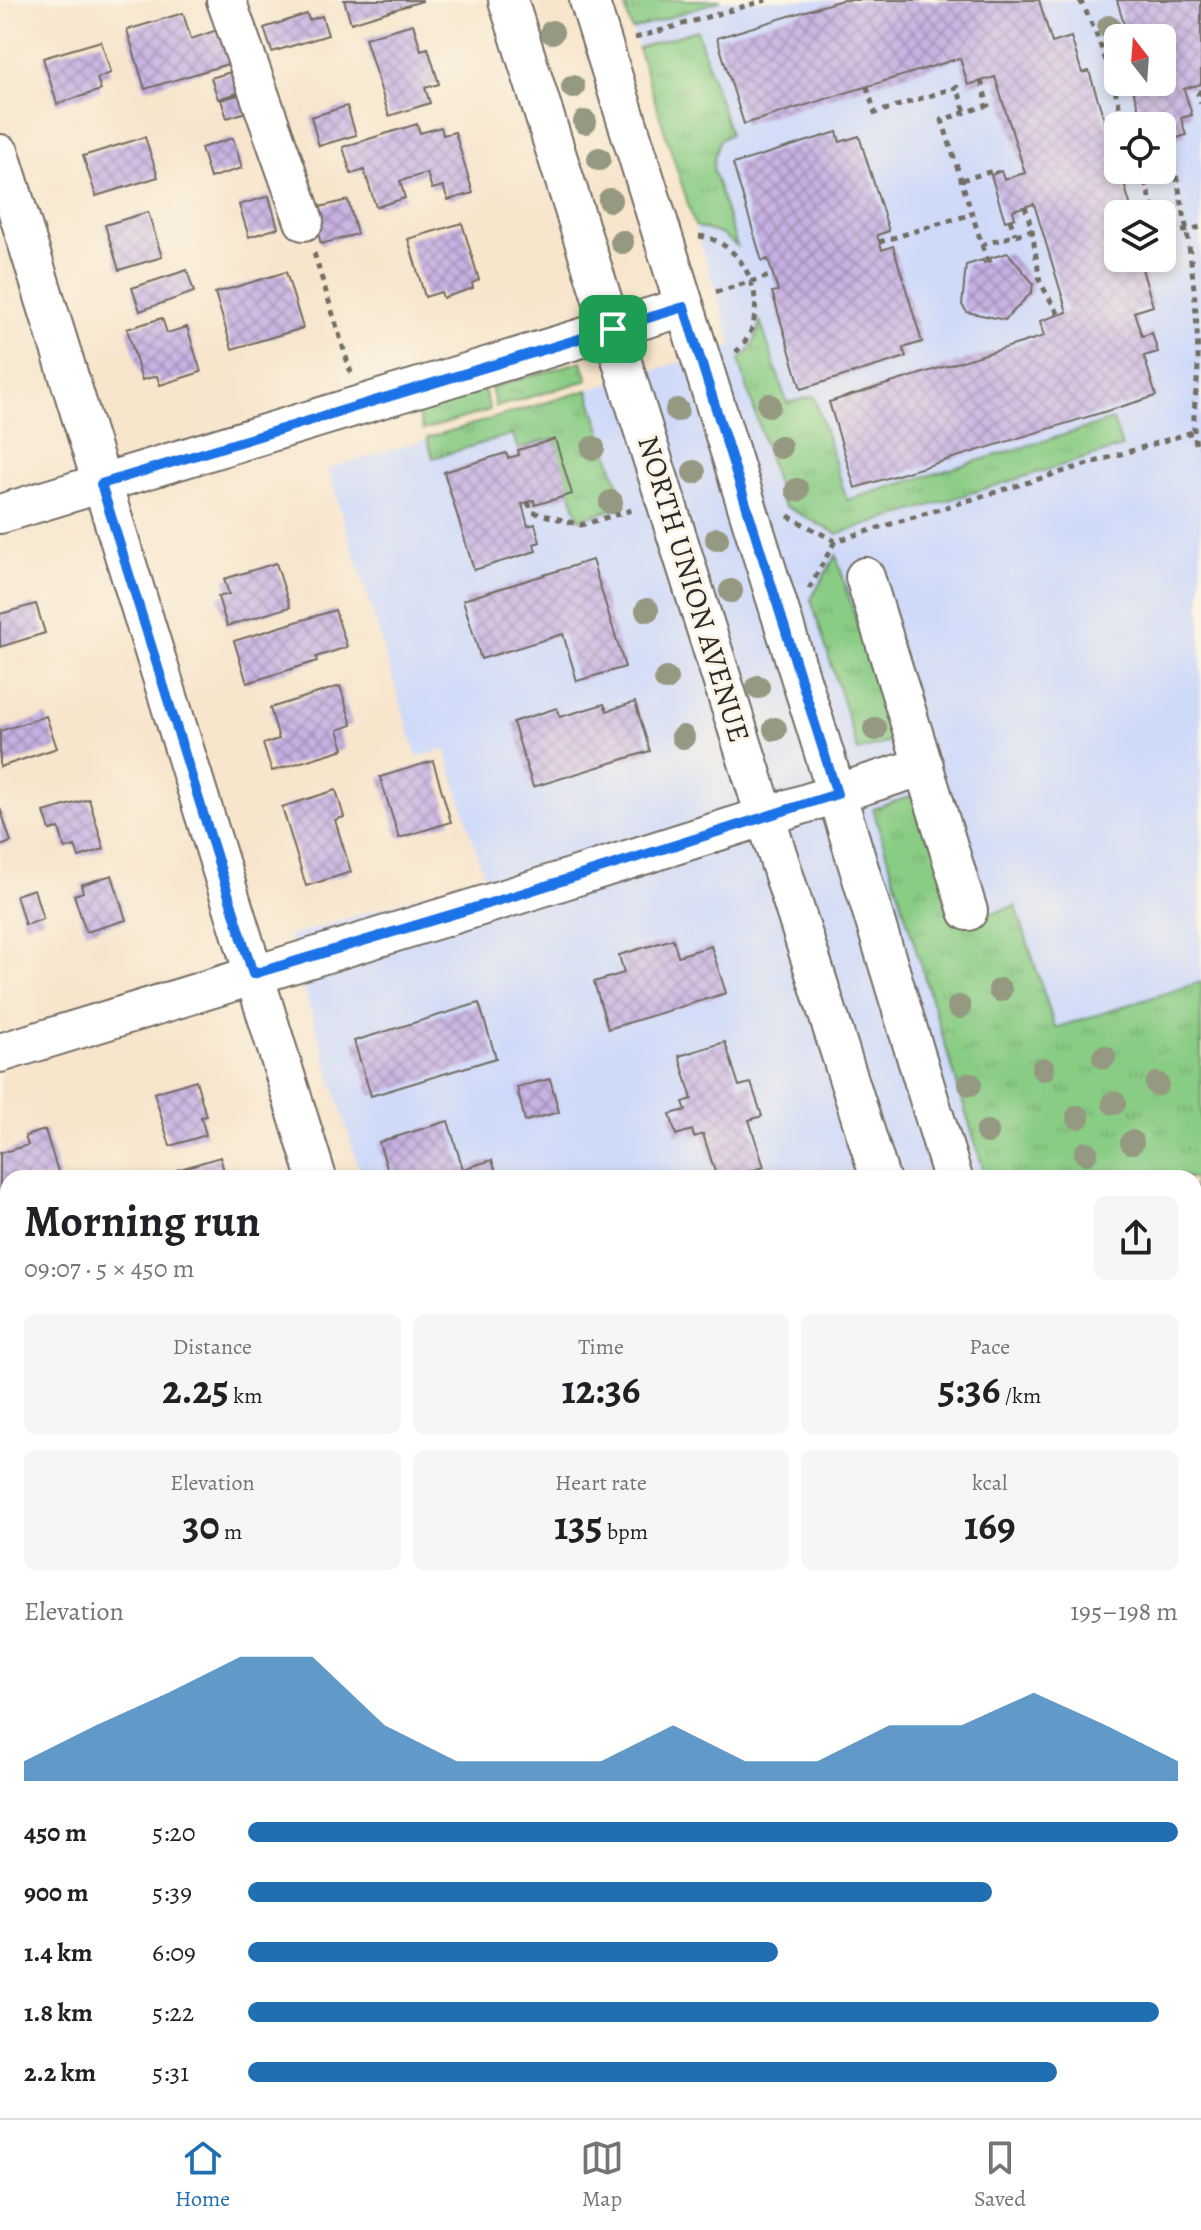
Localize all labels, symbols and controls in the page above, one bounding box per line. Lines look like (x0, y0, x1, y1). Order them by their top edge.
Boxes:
north arrow (1104, 24, 1176, 96)
map controls (1104, 24, 1176, 272)
button: locate (1104, 112, 1176, 184)
button: layers (1104, 200, 1176, 272)
pin (579, 295, 647, 363)
icon: arrive (591, 307, 635, 351)
street label: NORTH UNION AVENUE (628, 431, 760, 747)
text: Morning run (24, 1191, 260, 1251)
button: share (1094, 1196, 1178, 1280)
text: 09:07 · 5 × 450 m (24, 1251, 194, 1286)
text: Distance (173, 1332, 252, 1362)
text: Time (578, 1332, 624, 1362)
text: Pace (969, 1332, 1010, 1362)
text: 2.25 (162, 1362, 229, 1417)
text: 12:36 (561, 1362, 641, 1417)
text: 5:36 (938, 1362, 1000, 1417)
text: km (229, 1381, 263, 1411)
text: /km (1000, 1381, 1041, 1411)
text: Elevation (170, 1468, 255, 1498)
text: Heart rate (555, 1468, 647, 1498)
text: kcal (972, 1468, 1007, 1498)
text: 30 (182, 1498, 220, 1553)
text: 135 (554, 1498, 603, 1553)
text: 169 (964, 1498, 1015, 1553)
text: m (220, 1517, 242, 1547)
text: bpm (603, 1517, 648, 1547)
text: Elevation (24, 1594, 124, 1629)
text: 195–198 m (1070, 1594, 1178, 1629)
text: 450 m (24, 1815, 87, 1850)
text: 5:20 (152, 1815, 196, 1850)
text: 900 m (24, 1875, 89, 1910)
text: 5:39 (152, 1875, 192, 1910)
text: 1.4 km (24, 1935, 92, 1970)
text: 6:09 (152, 1935, 196, 1970)
text: 1.8 km (24, 1995, 93, 2030)
text: 5:22 (152, 1995, 194, 2030)
text: 2.2 km (24, 2055, 96, 2090)
text: 5:31 (152, 2055, 189, 2090)
tab: Home (175, 2136, 230, 2214)
tab: Map (580, 2136, 624, 2214)
tab: Saved (974, 2136, 1026, 2214)

